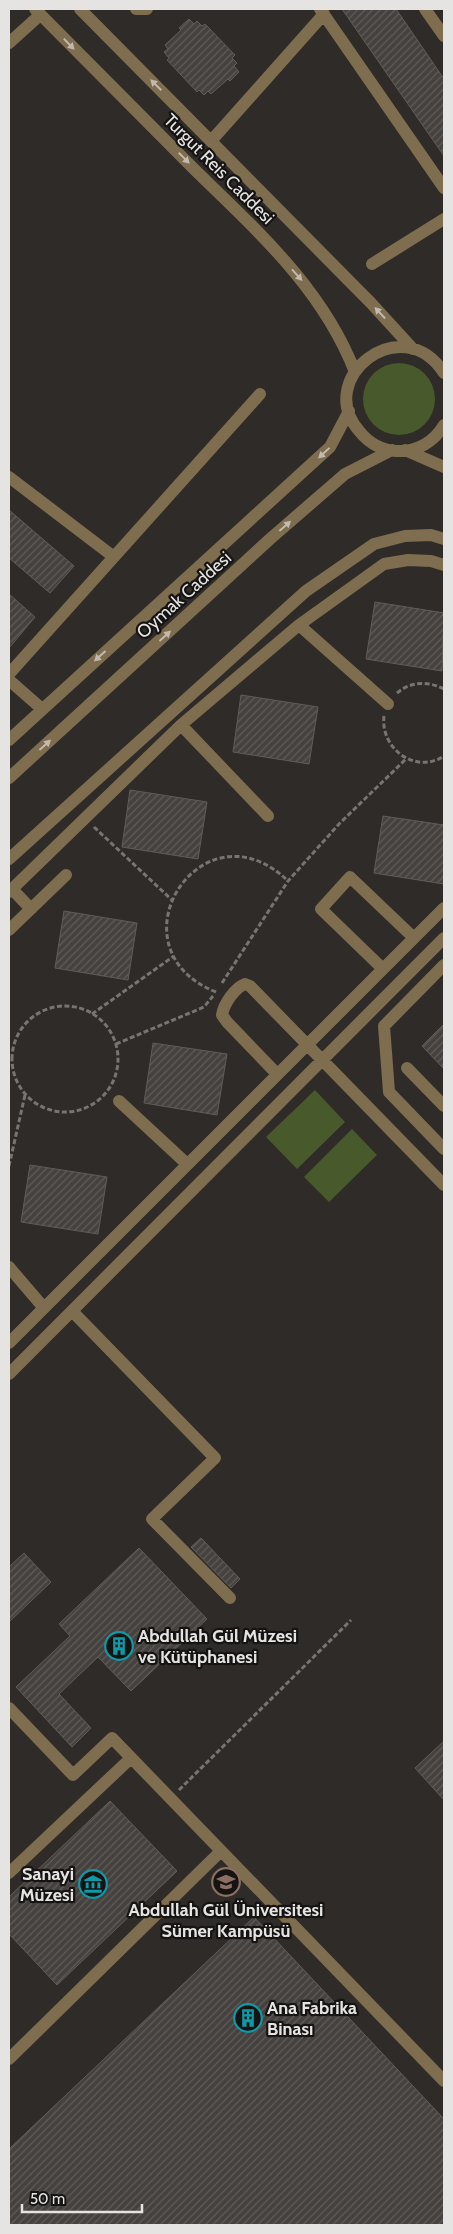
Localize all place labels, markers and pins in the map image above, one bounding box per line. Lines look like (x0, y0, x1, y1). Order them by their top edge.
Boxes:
place label: Abdullah Gül Müzesi ve Kütüphanesi (138, 1625, 297, 1668)
building icon: Abdullah Gül Müzesi ve Kütüphanesi (104, 1631, 134, 1661)
place label: Sanayi Müzesi (20, 1863, 74, 1906)
school or university icon: Abdullah Gül Üniversitesi Sümer Kampüsü (211, 1867, 241, 1897)
museum icon: Sanayi Müzesi (78, 1869, 108, 1899)
place label: Abdullah Gül Üniversitesi Sümer Kampüsü (129, 1899, 323, 1942)
place label: Ana Fabrika Binası (267, 1997, 357, 2040)
building icon: Ana Fabrika Binası (233, 2003, 263, 2033)

